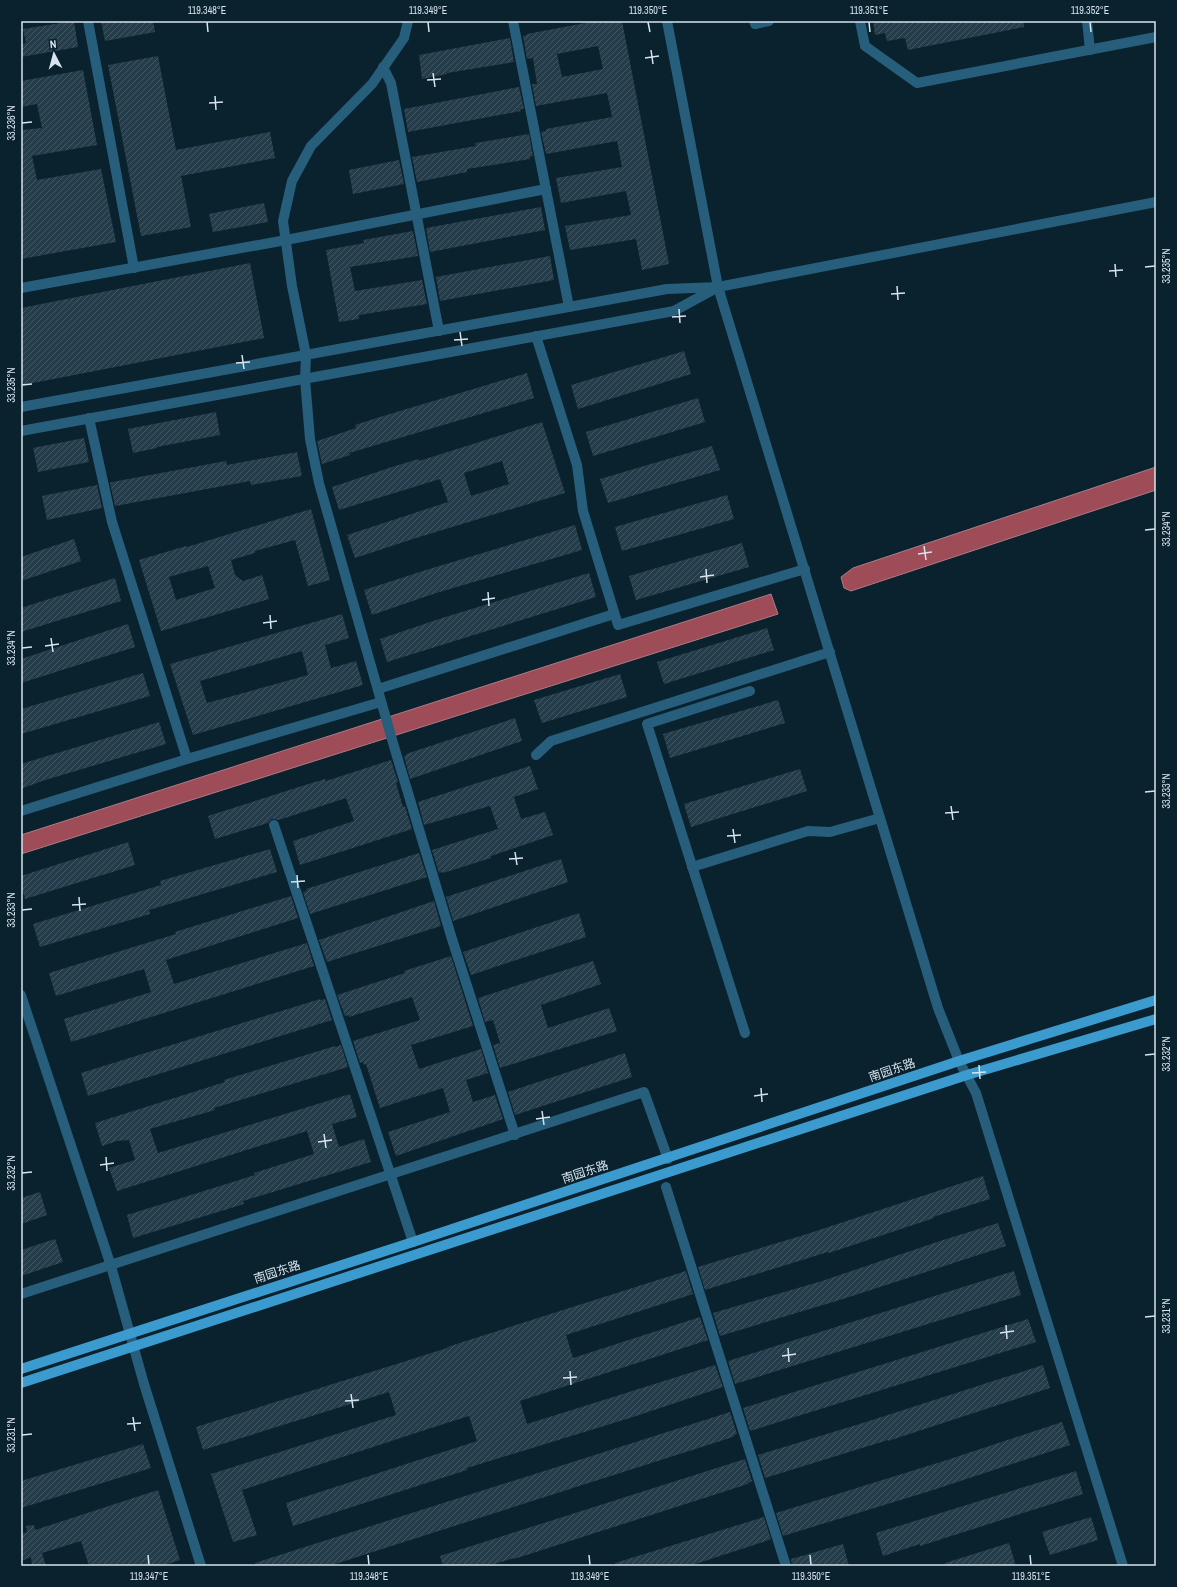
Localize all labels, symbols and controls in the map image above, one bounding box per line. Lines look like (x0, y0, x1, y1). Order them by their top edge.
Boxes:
text: 119.348°E (188, 4, 226, 17)
text: 119.349°E (409, 4, 447, 17)
text: 119.350°E (629, 4, 667, 17)
text: 119.351°E (850, 4, 888, 17)
text: 119.352°E (1071, 4, 1109, 17)
north arrow (34, 34, 74, 74)
text: N (49, 37, 57, 51)
text: 33.236°N (5, 105, 18, 141)
text: 33.235°N (1160, 248, 1173, 284)
text: 33.235°N (5, 367, 18, 403)
text: 33.234°N (1160, 511, 1173, 547)
text: 33.234°N (5, 630, 18, 666)
text: 33.233°N (1160, 773, 1173, 809)
text: 33.233°N (5, 892, 18, 928)
text: 33.232°N (1160, 1036, 1173, 1072)
street label: 南园东路 (867, 1055, 917, 1085)
text: 33.232°N (5, 1155, 18, 1191)
street label: 南园东路 (560, 1157, 610, 1187)
street label: 南园东路 (252, 1257, 302, 1287)
text: 33.231°N (1160, 1298, 1173, 1334)
text: 33.231°N (5, 1417, 18, 1453)
text: 119.347°E (130, 1570, 168, 1583)
text: 119.348°E (350, 1570, 388, 1583)
text: 119.349°E (571, 1570, 609, 1583)
text: 119.350°E (792, 1570, 830, 1583)
text: 119.351°E (1012, 1570, 1050, 1583)

